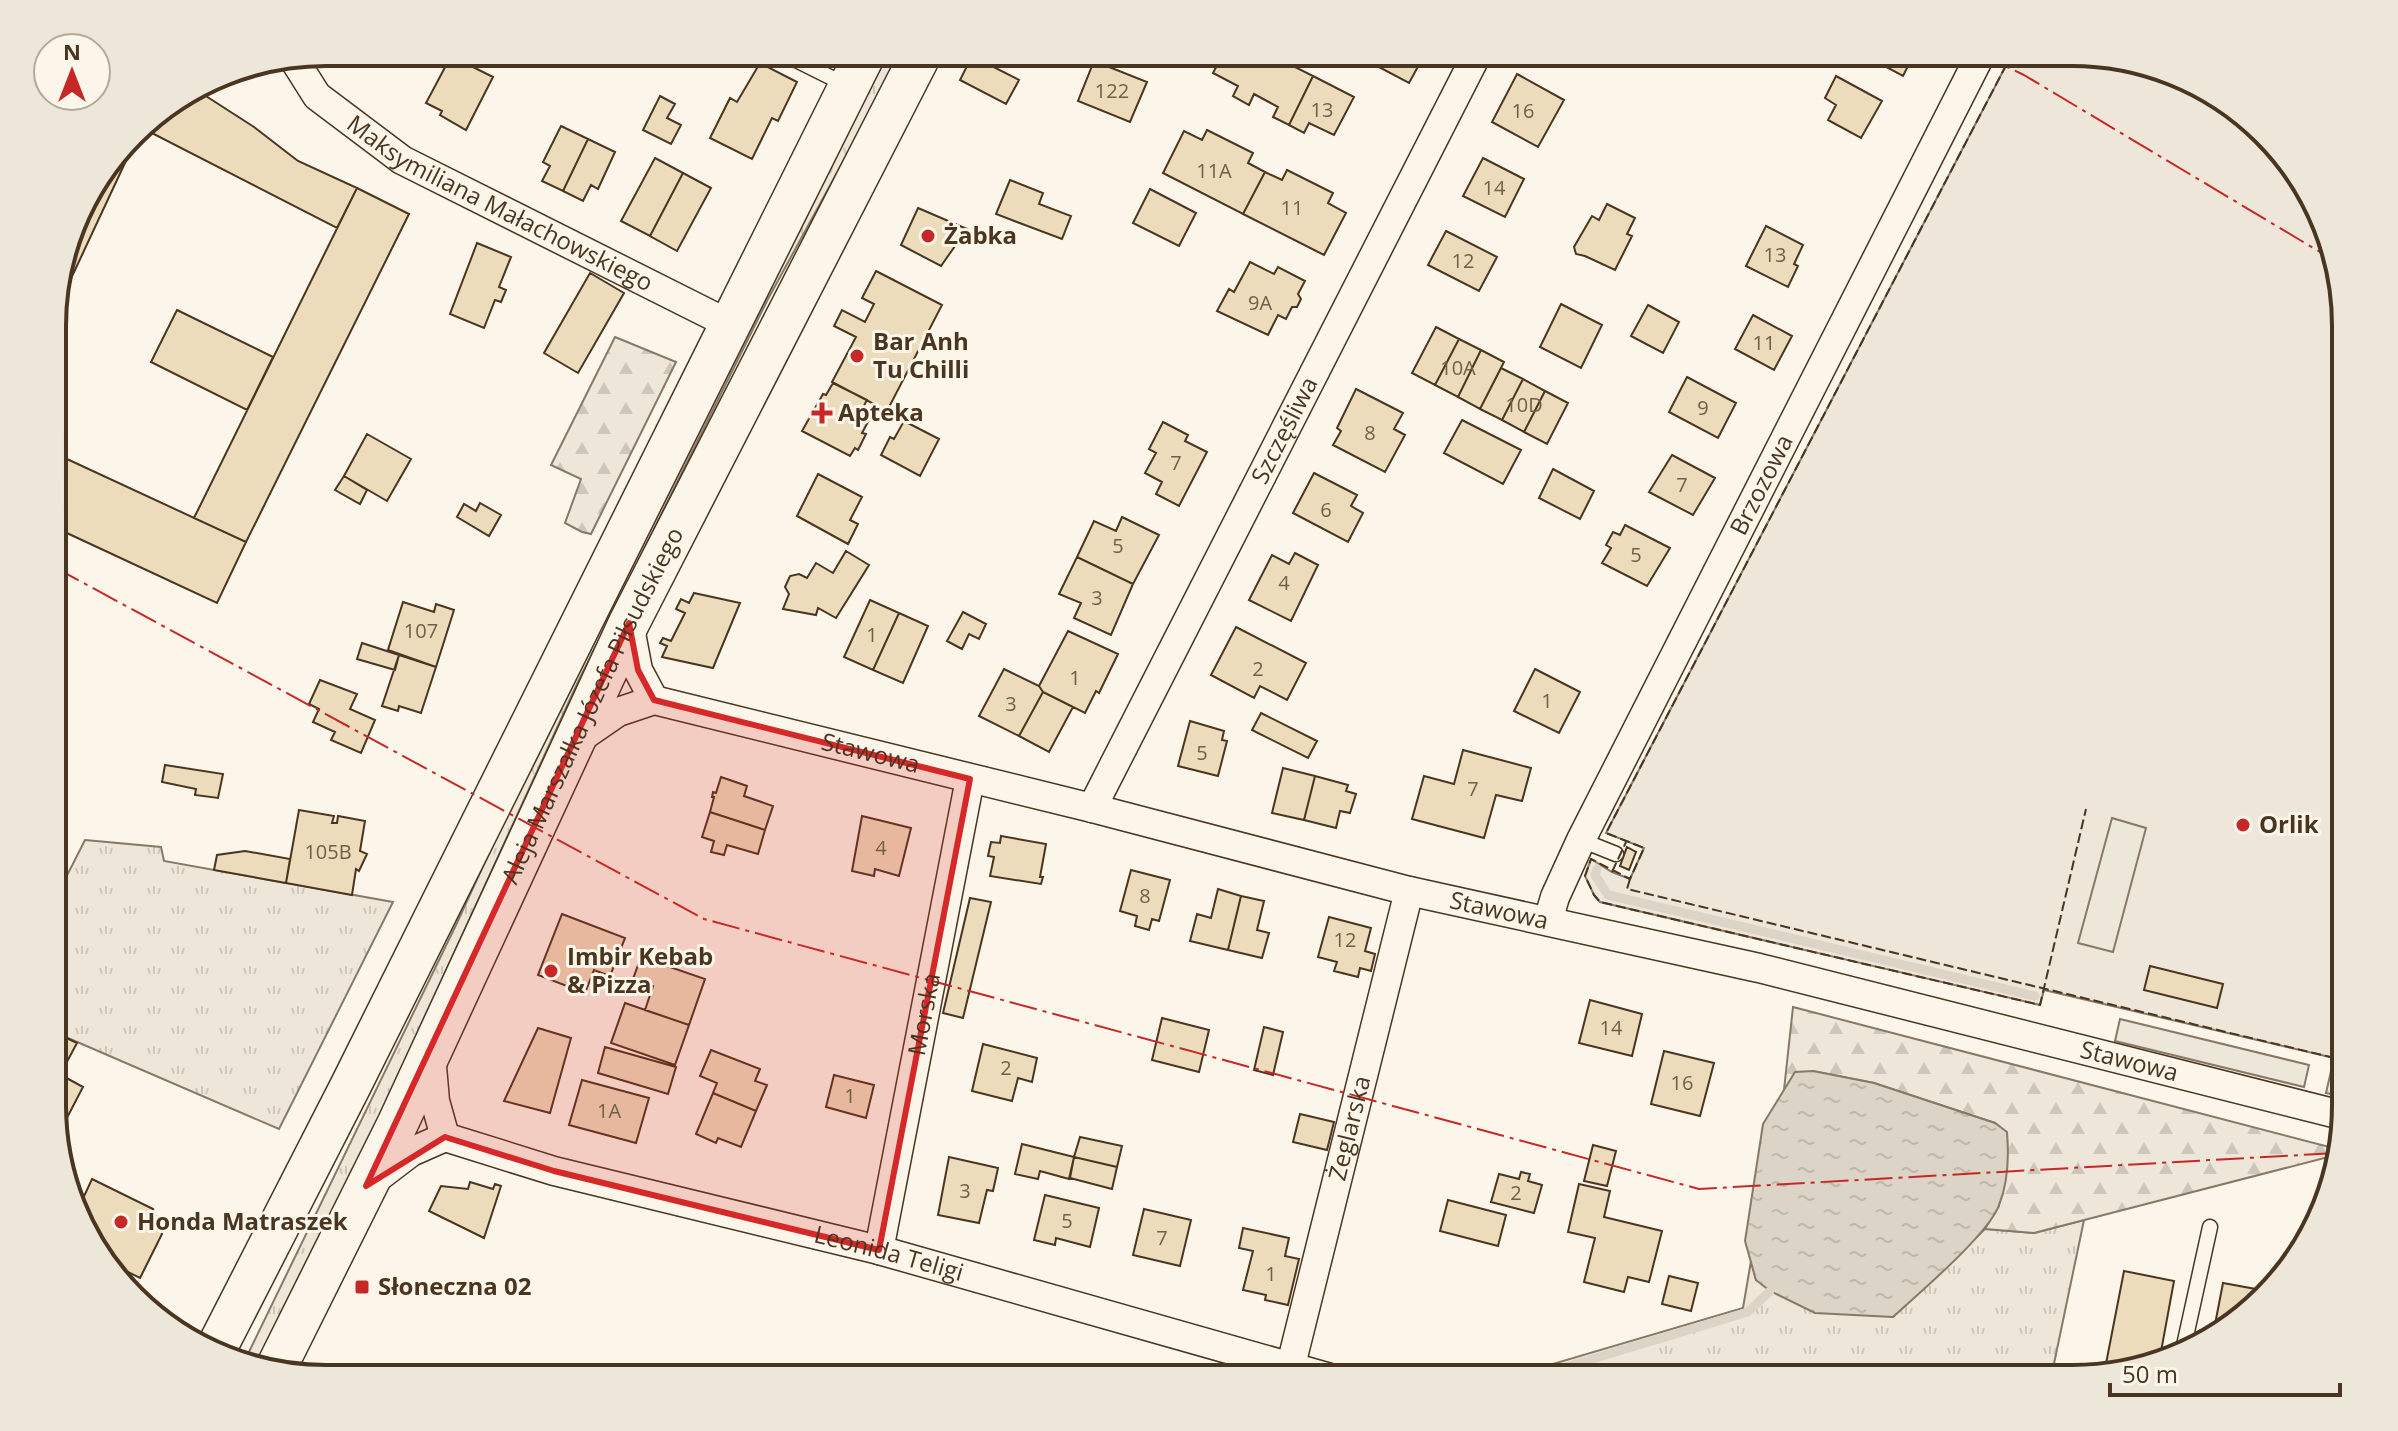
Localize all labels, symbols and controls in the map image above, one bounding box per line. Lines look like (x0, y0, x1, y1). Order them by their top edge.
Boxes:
north arrow (32, 32, 112, 112)
text: N (63, 36, 81, 66)
house number: 122 (1095, 77, 1129, 104)
house number: 13 (1311, 96, 1333, 123)
house number: 16 (1512, 97, 1534, 124)
street label: Maksymiliana Małachowskiego (341, 106, 659, 298)
house number: 11A (1196, 157, 1232, 184)
house number: 14 (1483, 174, 1506, 201)
house number: 11 (1281, 194, 1303, 221)
place label: Żabka (944, 218, 1017, 251)
marker: Żabka (919, 227, 937, 245)
house number: 13 (1764, 241, 1786, 268)
house number: 12 (1452, 247, 1474, 274)
house number: 9A (1248, 289, 1272, 316)
place label: Bar Anh Tu Chilli (873, 324, 969, 385)
house number: 11 (1753, 329, 1775, 356)
marker: Bar Anh Tu Chilli (848, 347, 866, 365)
house number: 10A (1440, 354, 1476, 381)
street label: Szczęśliwa (1242, 370, 1325, 489)
house number: 10D (1505, 391, 1543, 418)
house number: 9 (1697, 394, 1709, 421)
place label: Apteka (838, 395, 924, 428)
marker: Apteka (813, 404, 831, 422)
house number: 8 (1364, 419, 1376, 446)
street label: Brzozowa (1721, 428, 1800, 540)
house number: 7 (1170, 449, 1182, 476)
house number: 7 (1676, 471, 1688, 498)
house number: 6 (1320, 496, 1332, 523)
street label: Aleja Marszałka Józefa Piłsudskiego (493, 521, 690, 889)
house number: 5 (1112, 532, 1124, 559)
house number: 5 (1630, 541, 1642, 568)
house number: 4 (1278, 569, 1290, 596)
house number: 3 (1091, 584, 1103, 611)
house number: 107 (404, 617, 438, 644)
house number: 1 (866, 621, 878, 648)
house number: 2 (1252, 655, 1264, 682)
house number: 1 (1069, 664, 1081, 691)
house number: 1 (1541, 687, 1553, 714)
house number: 3 (1005, 690, 1017, 717)
street label: Stawowa (818, 724, 923, 780)
house number: 5 (1196, 739, 1208, 766)
house number: 7 (1467, 775, 1479, 802)
place label: Orlik (2259, 807, 2319, 840)
marker: Orlik (2234, 816, 2252, 834)
house number: 4 (875, 834, 887, 861)
house number: 105B (304, 838, 352, 865)
house number: 8 (1139, 882, 1151, 909)
street label: Stawowa (1447, 882, 1552, 936)
house number: 12 (1334, 926, 1356, 953)
place label: Imbir Kebab & Pizza (567, 939, 713, 1000)
marker: Imbir Kebab & Pizza (542, 962, 560, 980)
street label: Morska (899, 970, 947, 1058)
house number: 14 (1600, 1014, 1623, 1041)
street label: Stawowa (2077, 1032, 2182, 1088)
house number: 2 (1000, 1054, 1012, 1081)
house number: 16 (1671, 1069, 1693, 1096)
street label: Żeglarska (1320, 1072, 1377, 1184)
house number: 1 (844, 1082, 856, 1109)
house number: 1A (597, 1097, 621, 1124)
house number: 3 (959, 1177, 971, 1204)
house number: 2 (1510, 1179, 1522, 1206)
place label: Honda Matraszek (137, 1204, 348, 1237)
house number: 5 (1061, 1207, 1073, 1234)
marker: Honda Matraszek (112, 1213, 130, 1231)
street label: Leonida Teligi (811, 1217, 968, 1288)
house number: 7 (1156, 1224, 1168, 1251)
house number: 1 (1265, 1260, 1277, 1287)
place label: Słoneczna 02 (378, 1269, 531, 1302)
marker: Słoneczna 02 (353, 1278, 371, 1296)
scale bar (2110, 1347, 2340, 1397)
text: 50 m (2122, 1357, 2178, 1390)

